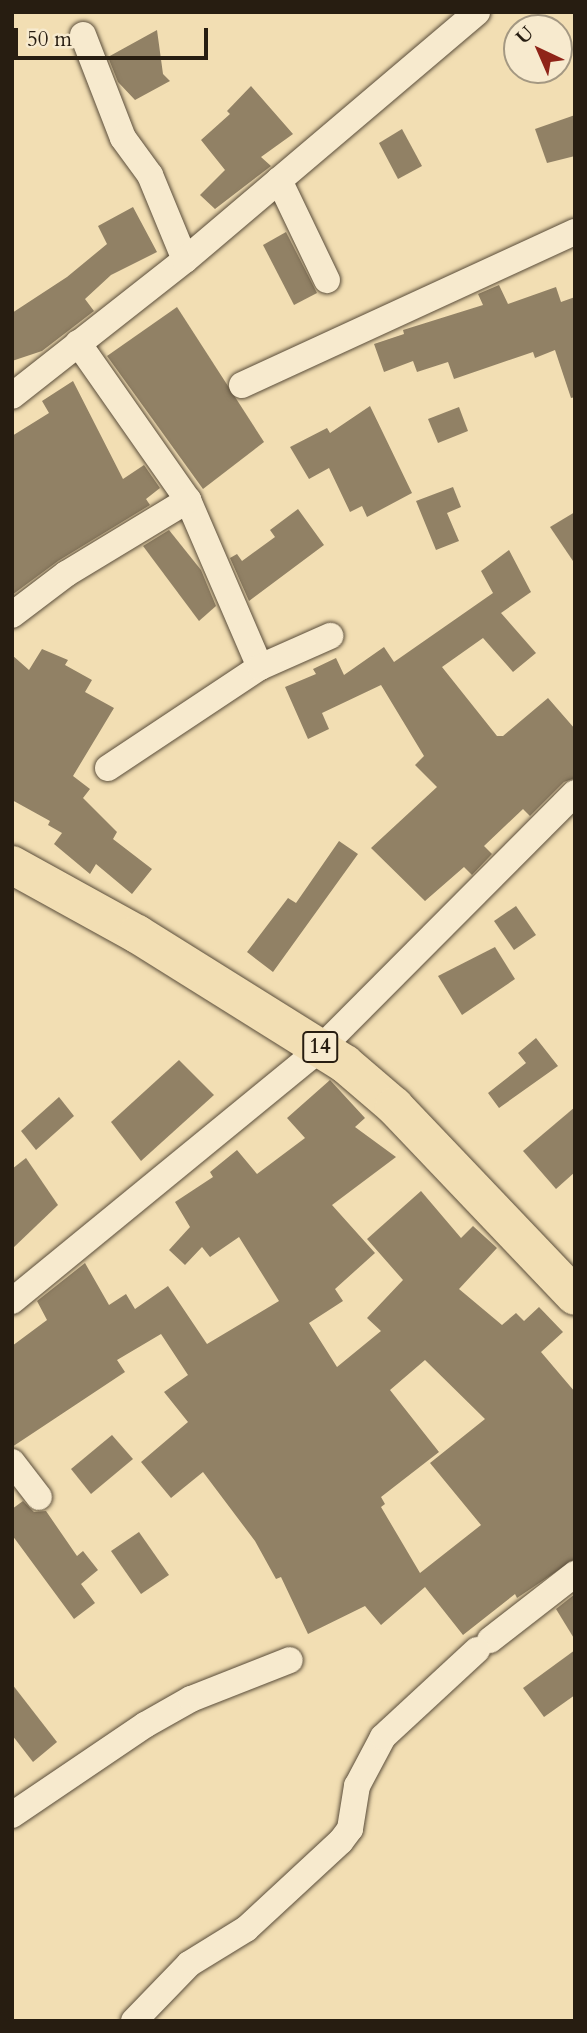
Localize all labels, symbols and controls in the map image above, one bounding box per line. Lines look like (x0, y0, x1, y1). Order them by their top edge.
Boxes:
scale bar (18, 14, 212, 58)
north arrow (503, 14, 573, 84)
text: U (510, 21, 539, 50)
text: 50 m (27, 25, 72, 54)
road number: 14 (301, 1030, 339, 1064)

